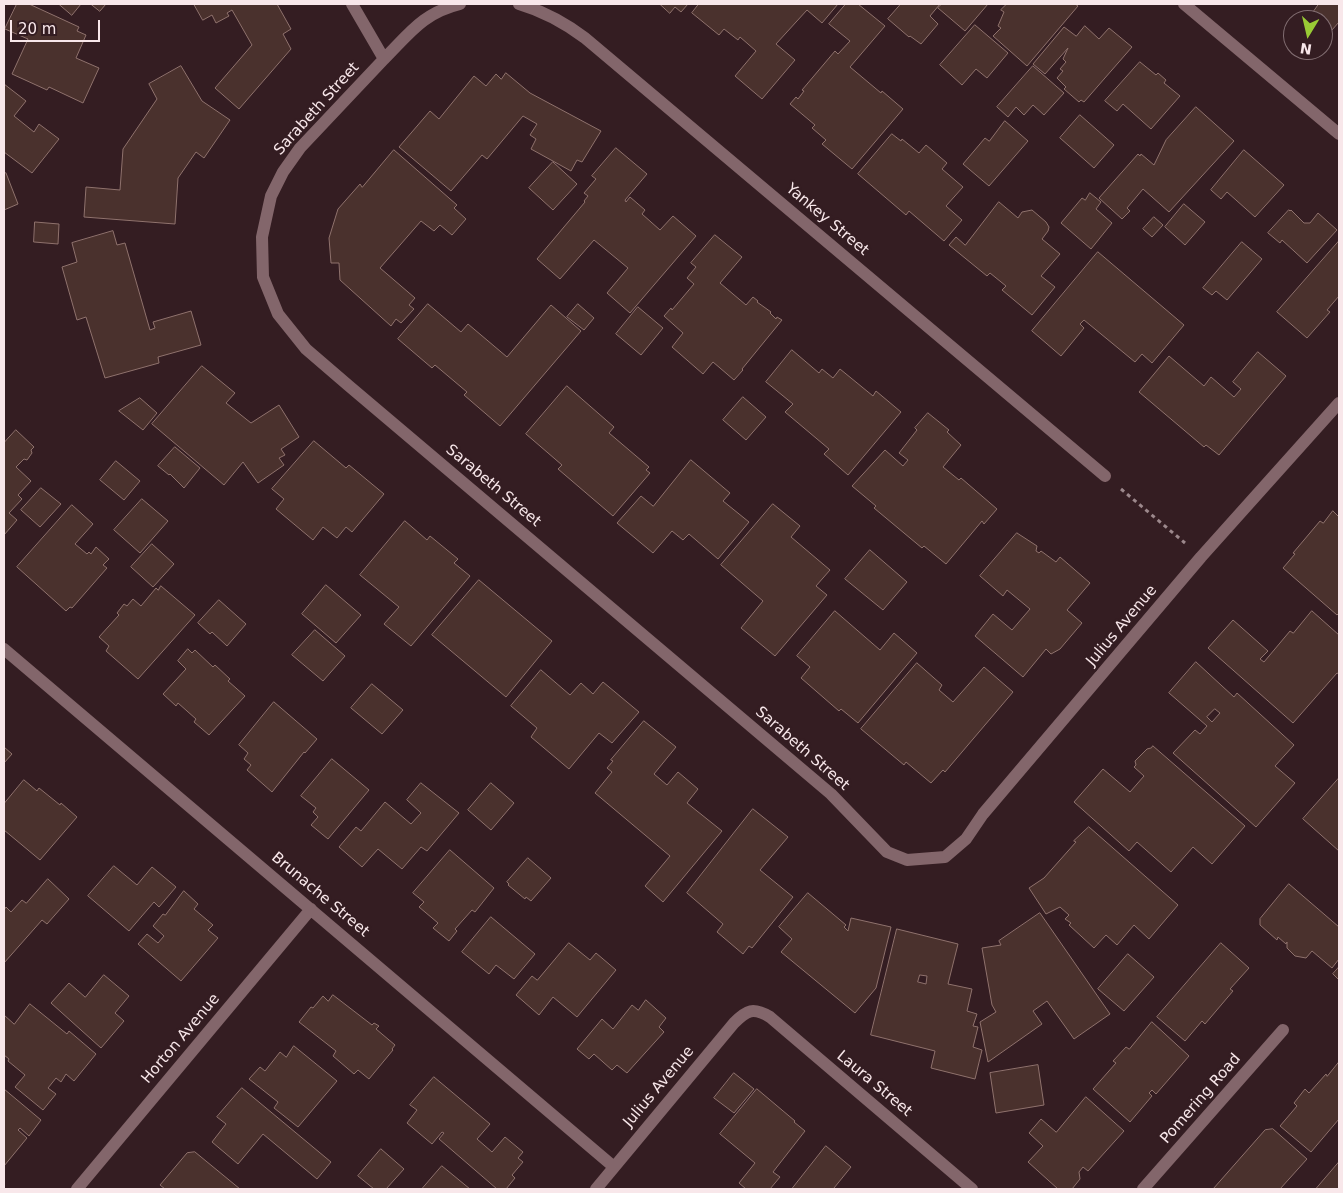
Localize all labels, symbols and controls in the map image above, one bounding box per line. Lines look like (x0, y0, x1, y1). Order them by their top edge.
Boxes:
scale bar (12, 10, 102, 42)
north arrow (1283, 10, 1333, 60)
text: 20 m (18, 20, 56, 38)
text: N (1299, 40, 1313, 58)
street label: Sarabeth Street (271, 59, 363, 159)
street label: Yankey Street (782, 180, 872, 260)
street label: Sarabeth Street (442, 441, 544, 531)
street label: Julius Avenue (1083, 582, 1161, 670)
street label: Sarabeth Street (751, 703, 853, 795)
street label: Brunache Street (267, 849, 373, 941)
street label: Horton Avenue (138, 990, 224, 1088)
street label: Julius Avenue (620, 1043, 698, 1131)
street label: Laura Street (833, 1047, 915, 1121)
street label: Pomering Road (1157, 1050, 1245, 1148)

